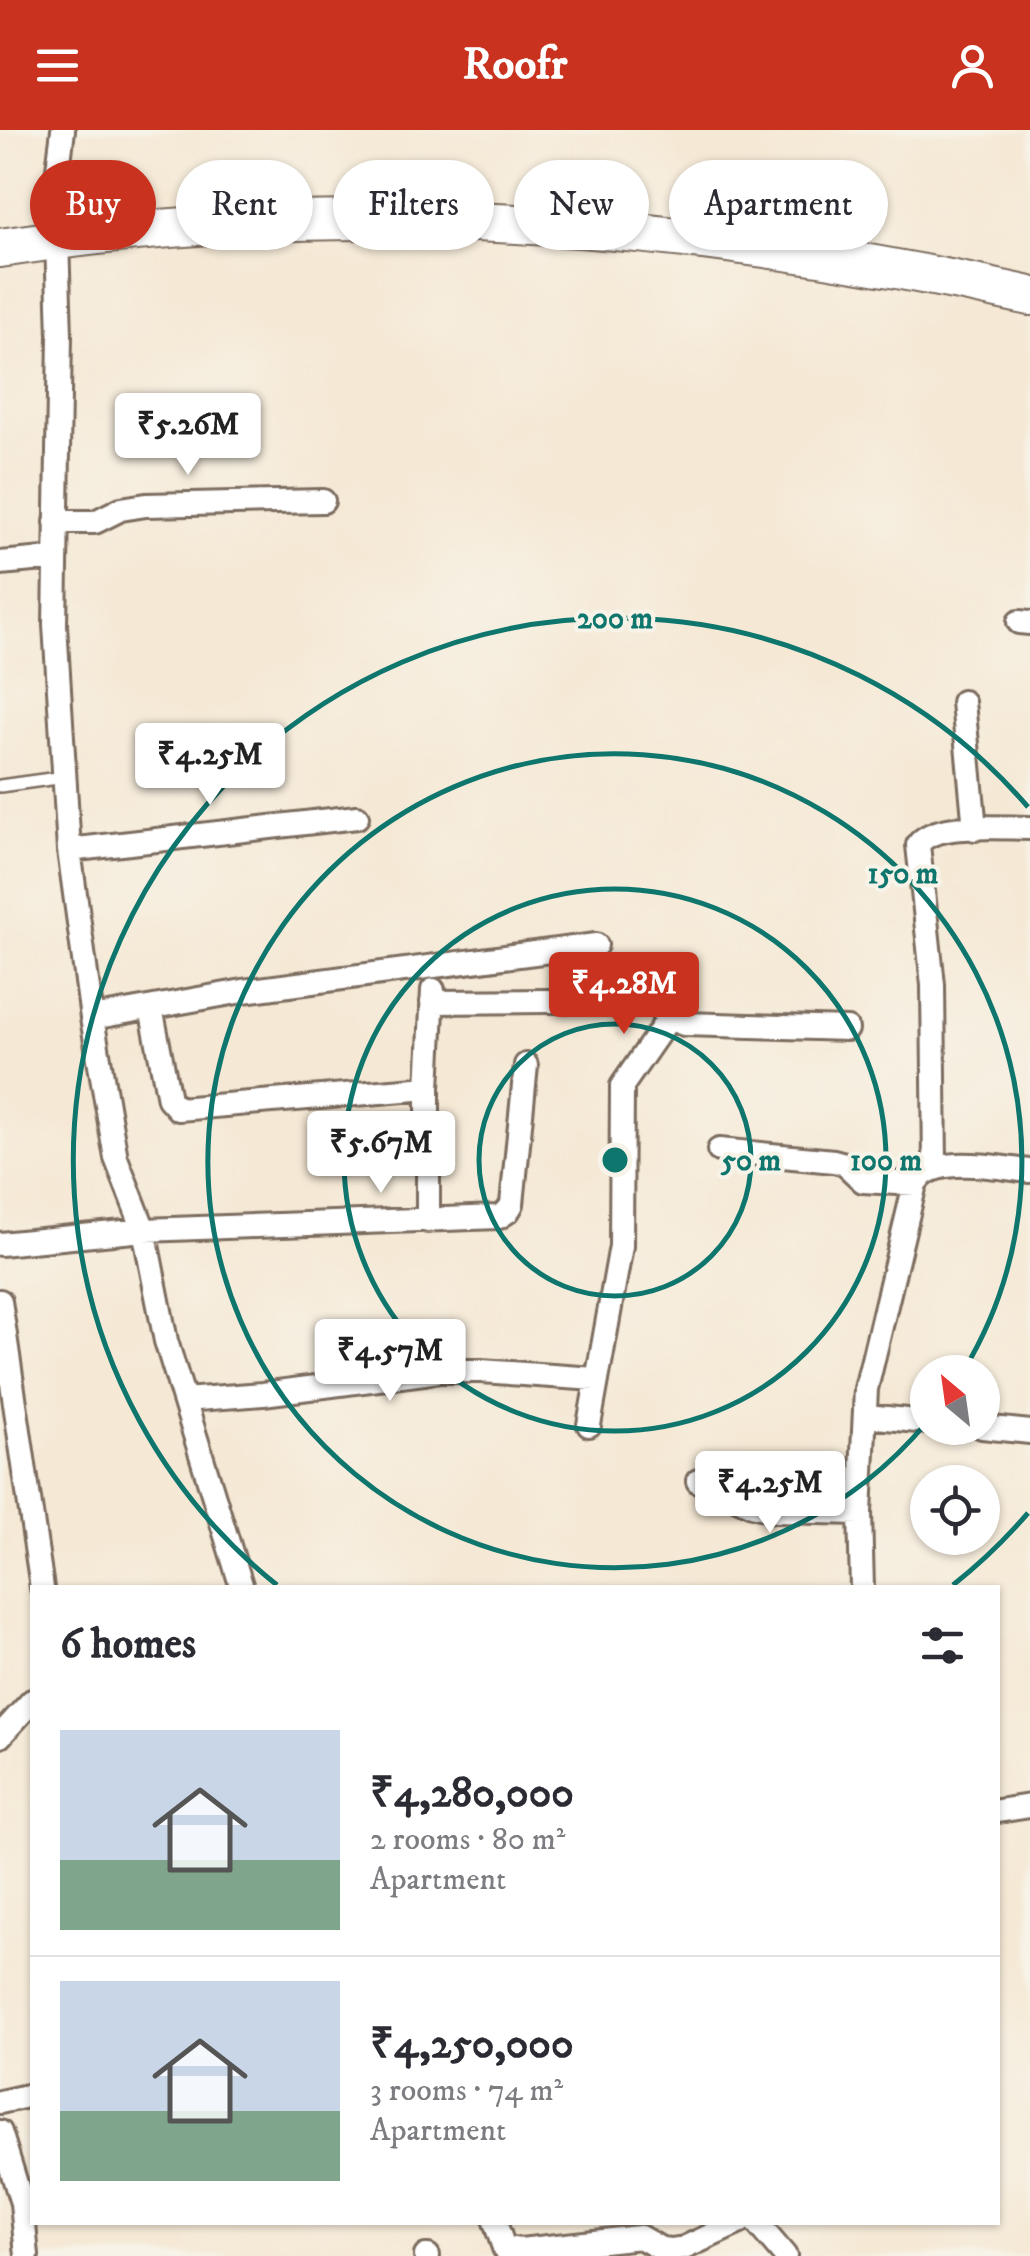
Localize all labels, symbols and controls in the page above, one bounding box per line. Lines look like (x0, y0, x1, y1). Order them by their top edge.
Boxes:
text: Roofr (463, 37, 567, 93)
icon: menu (30, 38, 85, 93)
icon: person (945, 38, 1000, 93)
chip: Buy (30, 160, 156, 250)
chip: Rent (176, 160, 313, 250)
chip: Filters (333, 160, 494, 250)
chip: New (514, 160, 649, 250)
chip: Apartment (669, 160, 888, 250)
pin: ₹5.26M (107, 393, 269, 478)
text: ₹5.26M (137, 405, 239, 445)
text: 200 m (577, 601, 653, 638)
pin: ₹4.25M (129, 723, 291, 808)
text: ₹4.25M (157, 735, 263, 775)
text: 150 m (868, 856, 939, 893)
pin: ₹4.28M (543, 952, 705, 1037)
text: ₹4.28M (571, 964, 677, 1004)
pin: ₹5.67M (300, 1111, 462, 1196)
text: ₹5.67M (329, 1123, 433, 1163)
centre of rings (597, 1142, 633, 1178)
text: 50 m (720, 1143, 781, 1180)
text: 100 m (850, 1143, 923, 1180)
pin: ₹4.57M (309, 1319, 471, 1404)
text: ₹4.57M (337, 1331, 443, 1371)
north arrow (910, 1355, 1000, 1445)
map controls (910, 1355, 1000, 1555)
pin: ₹4.25M (689, 1451, 851, 1536)
text: ₹4.25M (717, 1463, 823, 1503)
button: locate (910, 1465, 1000, 1555)
icon: filters (915, 1618, 970, 1673)
text: 6 homes (60, 1619, 196, 1671)
text: ₹4,280,000 (370, 1768, 574, 1820)
icon: home (140, 1770, 260, 1890)
text: 2 rooms · 80 m² (370, 1820, 565, 1860)
text: Apartment (370, 1860, 506, 1900)
text: ₹4,250,000 (370, 2019, 574, 2071)
icon: home (140, 2021, 260, 2141)
text: 3 rooms · 74 m² (370, 2071, 563, 2111)
text: Apartment (370, 2111, 506, 2151)

